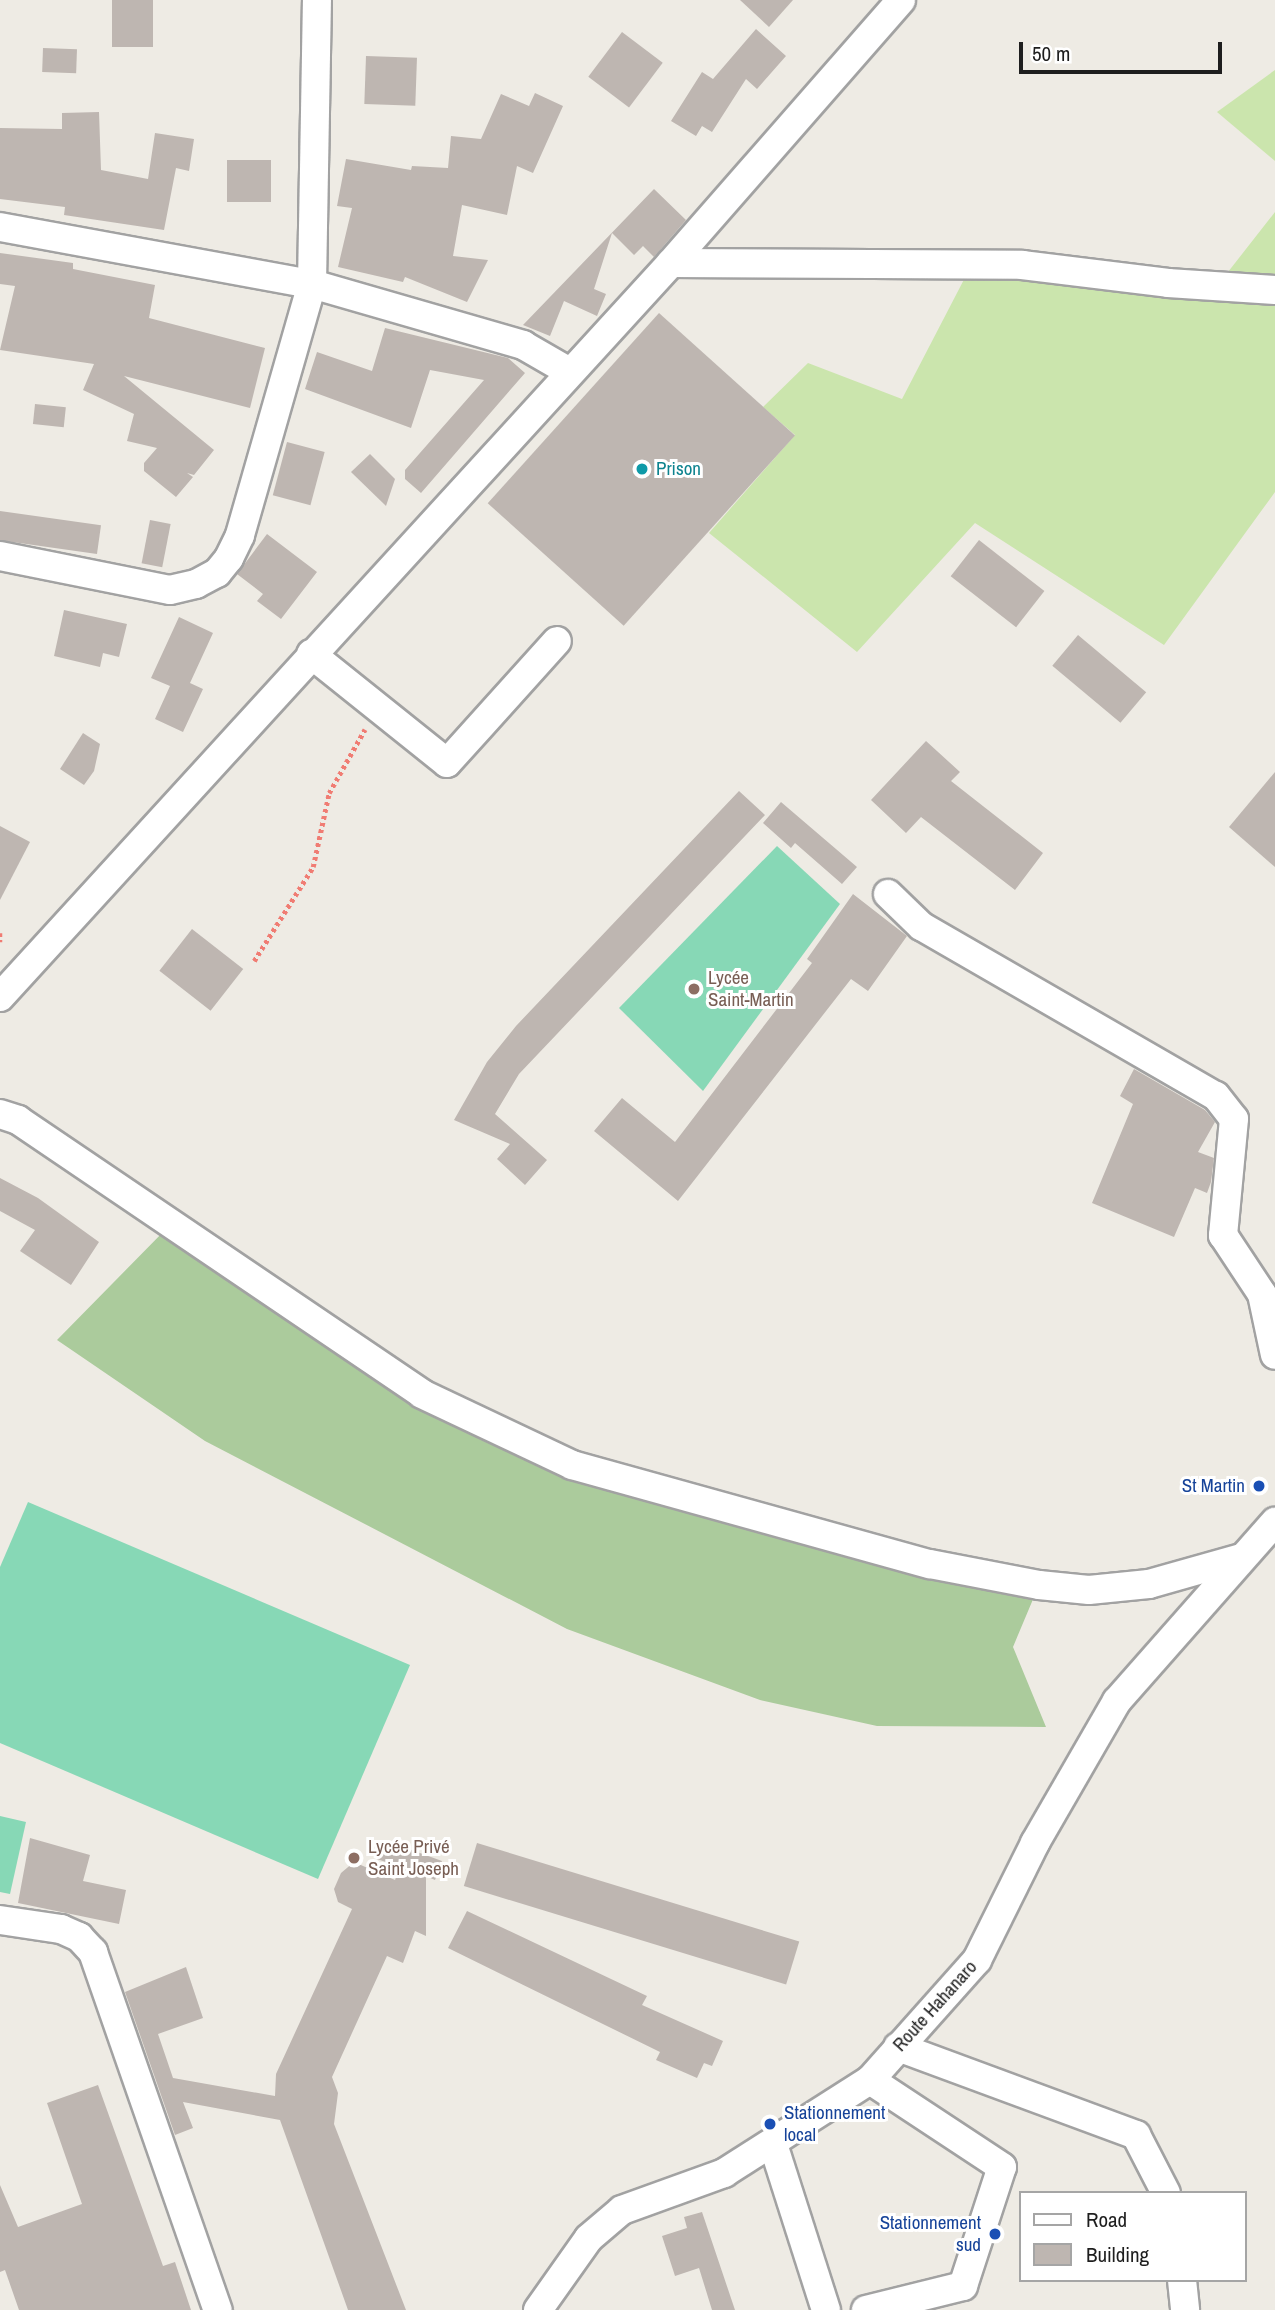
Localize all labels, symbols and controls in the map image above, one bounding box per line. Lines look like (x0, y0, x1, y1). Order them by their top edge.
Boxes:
scale bar (1023, 28, 1226, 72)
text: 50 m (1032, 39, 1070, 68)
place label: Prison (656, 458, 701, 480)
marker: Prison (634, 461, 650, 477)
place label: Lycée Saint-Martin (708, 967, 794, 1011)
marker: Lycée Saint-Martin (686, 981, 702, 997)
place label: St Martin (1182, 1475, 1245, 1497)
marker: St Martin (1251, 1478, 1267, 1494)
place label: Lycée Privé Saint Joseph (368, 1836, 459, 1880)
marker: Lycée Privé Saint Joseph (346, 1850, 362, 1866)
street label: Route Hahanaro (888, 1956, 982, 2056)
place label: Stationnement local (784, 2102, 885, 2146)
marker: Stationnement local (762, 2116, 778, 2132)
legend (1020, 2191, 1247, 2282)
text: Road (1086, 2205, 1127, 2234)
place label: Stationnement sud (880, 2212, 981, 2256)
marker: Stationnement sud (987, 2226, 1003, 2242)
text: Building (1086, 2240, 1149, 2269)

